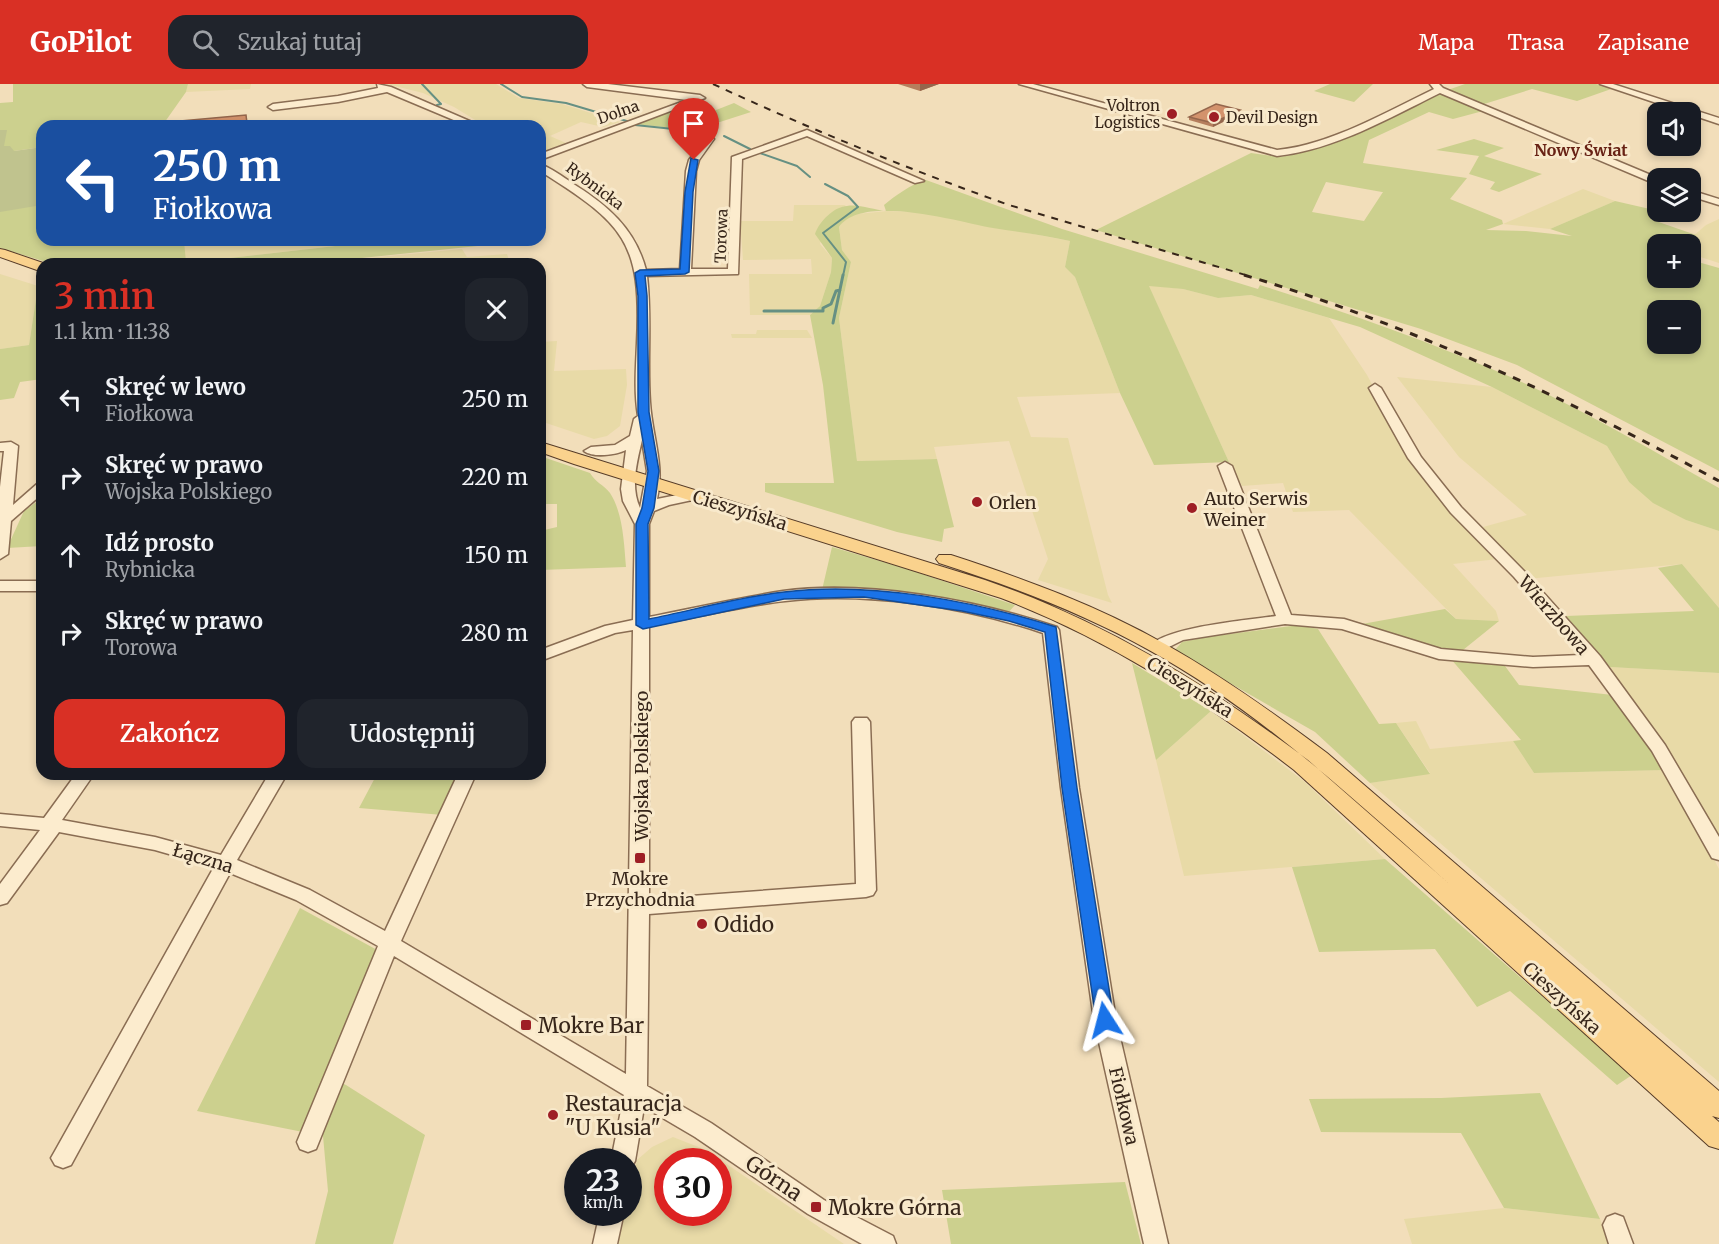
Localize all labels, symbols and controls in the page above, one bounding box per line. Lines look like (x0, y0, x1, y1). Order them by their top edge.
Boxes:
search box (168, 15, 588, 69)
text: GoPilot (30, 24, 132, 60)
icon: search (189, 26, 222, 59)
text: Szukaj tutaj (237, 28, 362, 56)
text: Mapa (1418, 29, 1475, 56)
text: Trasa (1508, 29, 1565, 56)
text: Zapisane (1598, 29, 1689, 56)
street label: Dolna (595, 96, 641, 128)
place label: Voltron Logistics (1095, 96, 1160, 132)
pin (668, 98, 719, 160)
map controls (1647, 102, 1701, 354)
button: sound (1647, 102, 1701, 156)
icon: arrive (677, 107, 710, 140)
marker: Voltron Logistics (1165, 107, 1179, 121)
place label: Devil Design (1226, 108, 1318, 127)
marker: Devil Design (1207, 110, 1221, 124)
text: 250 m (153, 140, 281, 192)
district label: Nowy Świat (1534, 140, 1628, 160)
icon: left (54, 144, 132, 222)
street label: Rybnicka (562, 158, 628, 214)
button: layers (1647, 168, 1701, 222)
text: Fiołkowa (153, 192, 272, 226)
street label: Torowa (711, 209, 731, 263)
button: + (1647, 234, 1701, 288)
text: 3 min (54, 274, 155, 319)
button: close (465, 278, 528, 341)
button: − (1647, 300, 1701, 354)
text: 1.1 km · 11:38 (54, 319, 170, 344)
text: Skręć w lewo (105, 373, 246, 401)
icon: left (54, 383, 87, 416)
text: 250 m (462, 385, 528, 413)
text: Fiołkowa (105, 401, 193, 426)
text: Skręć w prawo (105, 451, 263, 479)
icon: right (54, 461, 87, 494)
text: 220 m (461, 463, 528, 491)
text: Wojska Polskiego (105, 479, 272, 504)
street label: Cieszyńska (690, 485, 790, 535)
place label: Auto Serwis Weiner (1203, 487, 1308, 531)
place label: Orlen (989, 491, 1037, 514)
marker: Orlen (970, 495, 984, 509)
marker: Auto Serwis Weiner (1185, 501, 1199, 515)
text: Idź prosto (105, 529, 214, 557)
icon: ahead (54, 539, 87, 572)
text: 150 m (465, 541, 528, 569)
text: Rybnicka (105, 557, 195, 582)
street label: Wierzbowa (1513, 570, 1595, 660)
text: Skręć w prawo (105, 607, 263, 635)
icon: right (54, 617, 87, 650)
text: 280 m (461, 619, 528, 647)
text: Torowa (105, 635, 177, 660)
street label: Cieszyńska (1143, 651, 1238, 723)
street label: Wojska Polskiego (630, 691, 653, 842)
button: Zakończ (54, 699, 285, 768)
button: Udostępnij (297, 699, 528, 768)
street label: Łączna (170, 838, 236, 878)
marker: Mokre Przychodnia (633, 851, 647, 865)
place label: Mokre Przychodnia (585, 867, 695, 911)
place label: Odido (714, 911, 774, 938)
marker: Odido (695, 917, 709, 931)
street label: Cieszyńska (1518, 957, 1606, 1039)
position arrow (1073, 988, 1137, 1052)
place label: Mokre Bar (538, 1012, 644, 1039)
marker: Mokre Bar (519, 1018, 533, 1032)
street label: Fiołkowa (1104, 1065, 1144, 1148)
place label: Restauracja "U Kusia" (565, 1090, 682, 1141)
marker: Restauracja "U Kusia" (546, 1108, 560, 1122)
speed limit sign: 30 (654, 1148, 732, 1226)
street label: Górna (741, 1149, 807, 1207)
text: 23 (586, 1161, 620, 1199)
text: km/h (583, 1193, 623, 1212)
place label: Mokre Górna (828, 1194, 962, 1221)
marker: Mokre Górna (809, 1200, 823, 1214)

